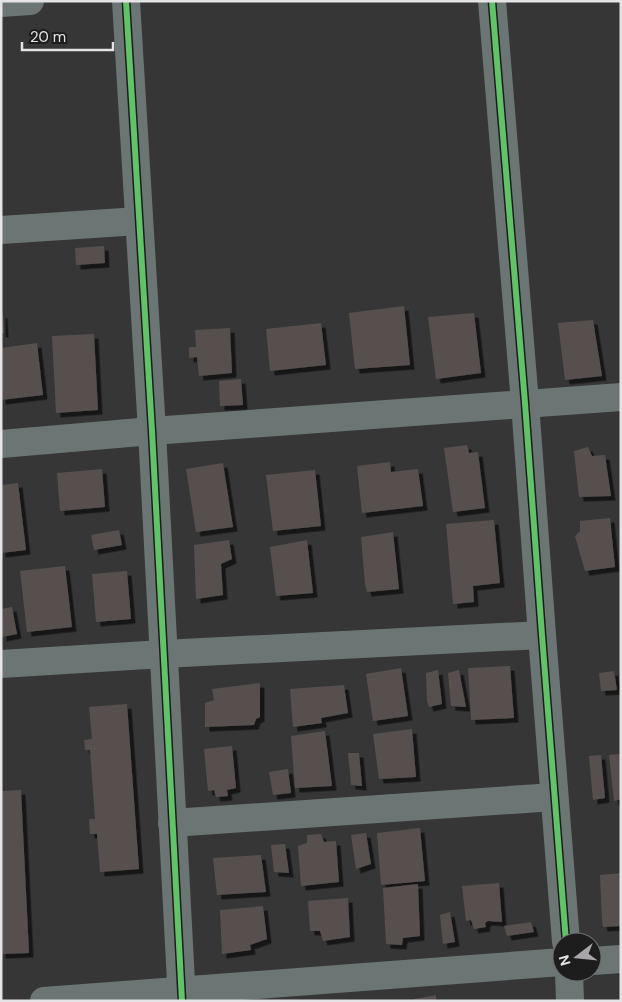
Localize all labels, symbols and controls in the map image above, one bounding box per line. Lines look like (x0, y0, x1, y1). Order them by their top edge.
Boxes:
scale bar (22, 20, 114, 52)
text: 20 m (30, 27, 66, 47)
north arrow (552, 932, 602, 982)
text: N (554, 953, 575, 968)

